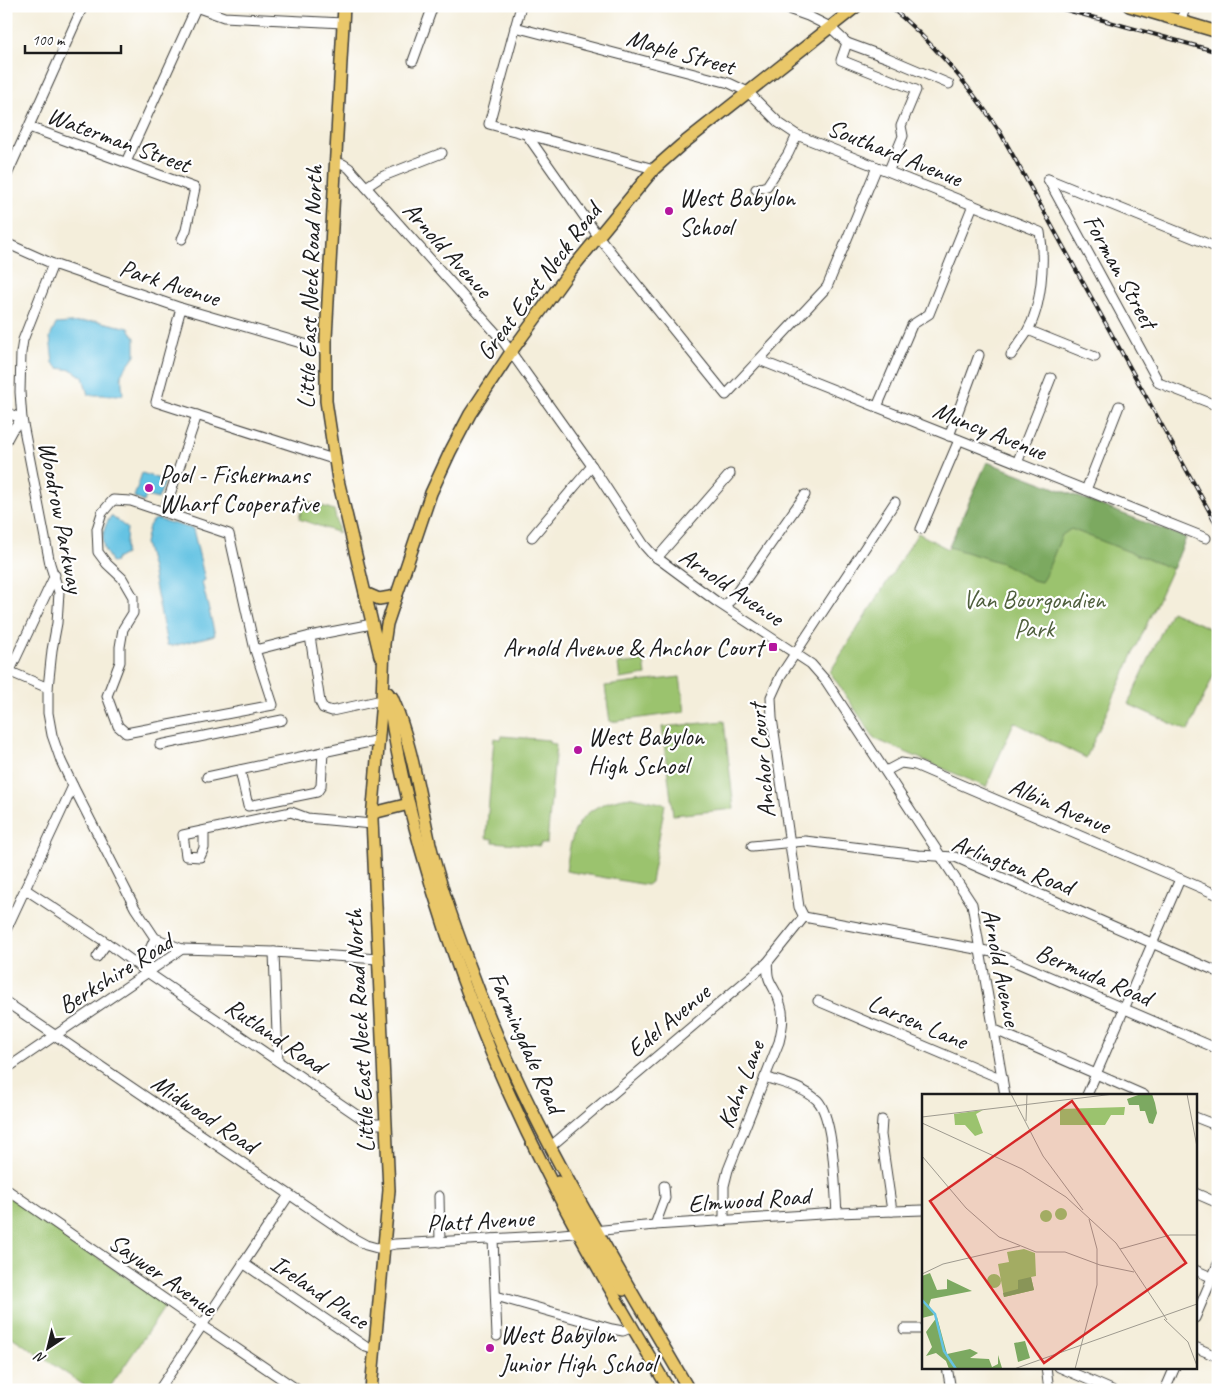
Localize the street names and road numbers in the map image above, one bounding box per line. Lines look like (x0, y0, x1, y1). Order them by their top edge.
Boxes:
street label: Maple Street (623, 21, 741, 83)
street label: Waterman Street (43, 99, 197, 182)
street label: Southard Avenue (823, 111, 968, 195)
street label: Little East Neck Road North (290, 163, 330, 409)
street label: Great East Neck Road (469, 193, 611, 367)
street label: Arnold Avenue (396, 195, 500, 306)
street label: Forman Street (1076, 209, 1166, 337)
street label: Park Avenue (116, 252, 226, 315)
street label: Muncy Avenue (928, 394, 1053, 469)
street label: Woodrow Parkway (31, 439, 92, 598)
street label: Arnold Avenue (673, 540, 791, 634)
street label: Anchor Court (741, 699, 783, 819)
street label: Albin Avenue (1004, 770, 1117, 842)
street label: Arlington Road (947, 827, 1082, 904)
street label: Arnold Avenue (974, 906, 1028, 1031)
street label: Little East Neck Road North (338, 907, 382, 1153)
street label: Berkshire Road (52, 924, 181, 1022)
street label: Bermuda Road (1031, 936, 1160, 1015)
street label: Farmingdale Road (481, 967, 573, 1122)
street label: Edel Avenue (620, 975, 718, 1065)
street label: Larsen Lane (863, 987, 974, 1058)
street label: Rutland Road (219, 991, 335, 1083)
street label: Kahn Lane (710, 1034, 773, 1133)
street label: Midwood Road (145, 1067, 267, 1163)
street label: Elmwood Road (687, 1179, 815, 1220)
street label: Platt Avenue (426, 1202, 536, 1240)
street label: Saywer Avenue (102, 1226, 224, 1325)
street label: Ireland Place (264, 1247, 376, 1337)

